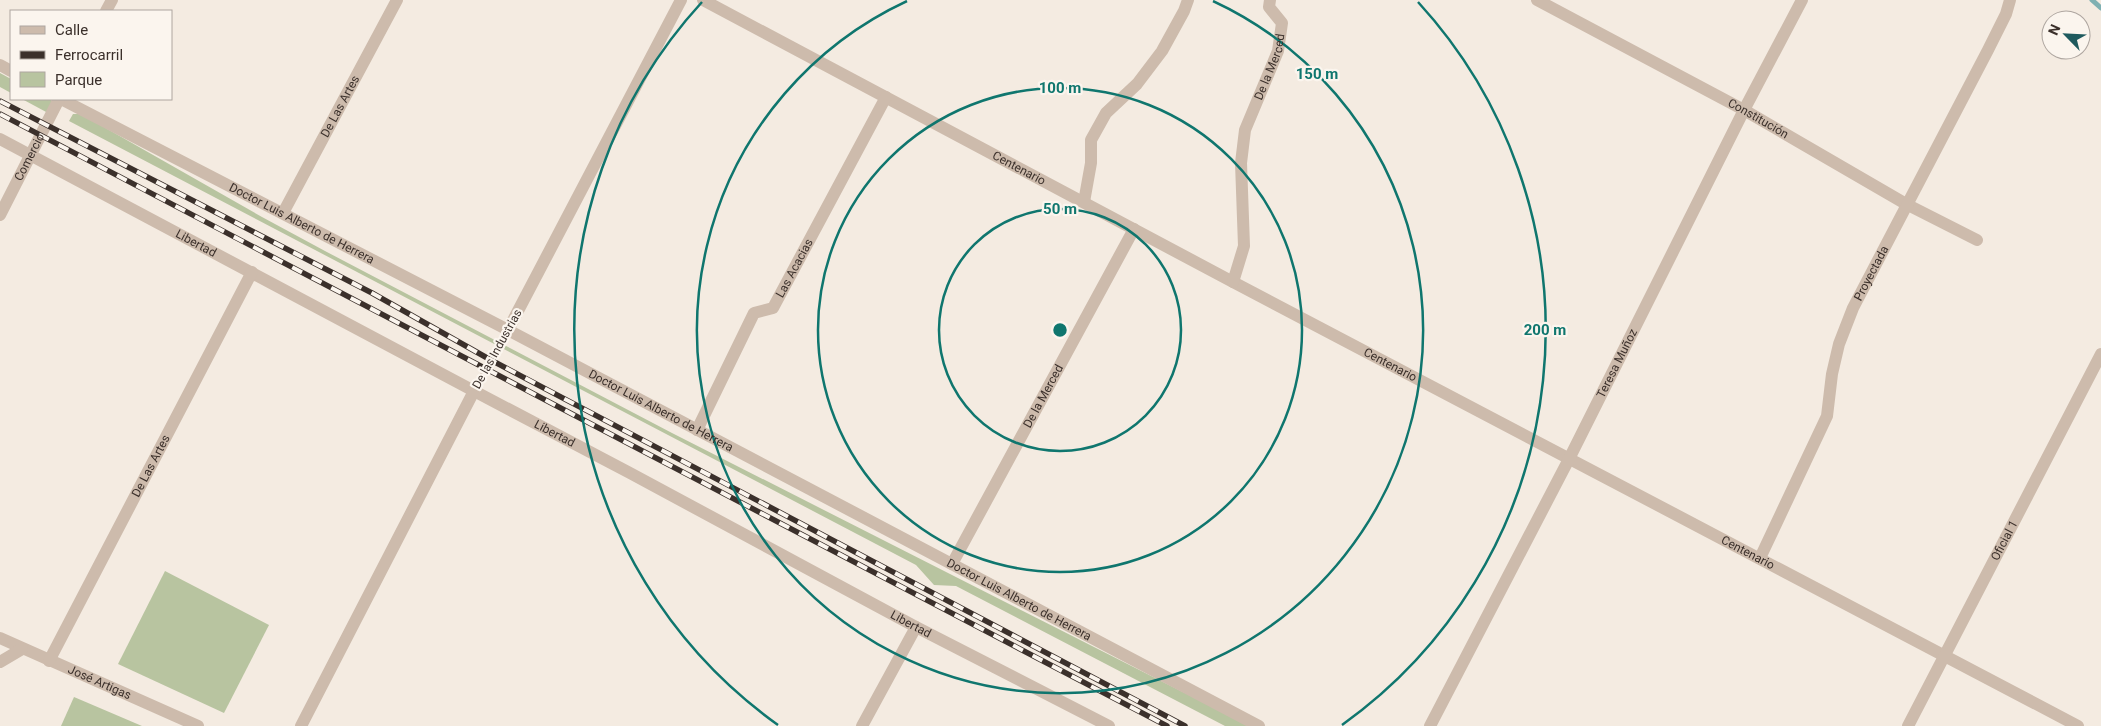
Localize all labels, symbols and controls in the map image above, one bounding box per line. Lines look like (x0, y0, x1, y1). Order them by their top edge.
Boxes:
legend (10, 10, 172, 100)
north arrow (2041, 10, 2091, 60)
text: Calle (55, 21, 88, 39)
text: N (2045, 22, 2063, 37)
street label: De la Merced (1251, 33, 1287, 102)
text: Ferrocarril (55, 46, 123, 64)
text: 150 m (1296, 65, 1338, 83)
text: Parque (55, 71, 102, 89)
street label: De Las Artes (318, 73, 362, 140)
text: 100 m (1039, 79, 1081, 97)
street label: Constitución (1726, 96, 1791, 141)
street label: Comercio (12, 131, 47, 183)
street label: Centenario (990, 148, 1048, 188)
street label: Doctor Luis Alberto de Herrera (227, 180, 377, 267)
text: 50 m (1043, 200, 1077, 218)
street label: Libertad (173, 227, 219, 260)
street label: Las Acacias (773, 236, 816, 300)
street label: Proyectada (1851, 243, 1891, 303)
street label: De las Industrias (469, 307, 525, 391)
centre of rings (1051, 321, 1069, 339)
text: 200 m (1524, 321, 1566, 339)
street label: Teresa Muñoz (1594, 326, 1640, 400)
street label: Centenario (1361, 345, 1419, 384)
street label: De la Merced (1020, 362, 1066, 430)
street label: Doctor Luis Alberto de Herrera (586, 367, 736, 454)
street label: Libertad (532, 417, 577, 450)
street label: De Las Artes (129, 433, 173, 499)
street label: Oficial 1 (1988, 518, 2020, 563)
street label: Centenario (1719, 533, 1777, 572)
street label: Doctor Luis Alberto de Herrera (944, 556, 1094, 643)
street label: Libertad (888, 608, 934, 641)
street label: José Artigas (66, 662, 133, 702)

